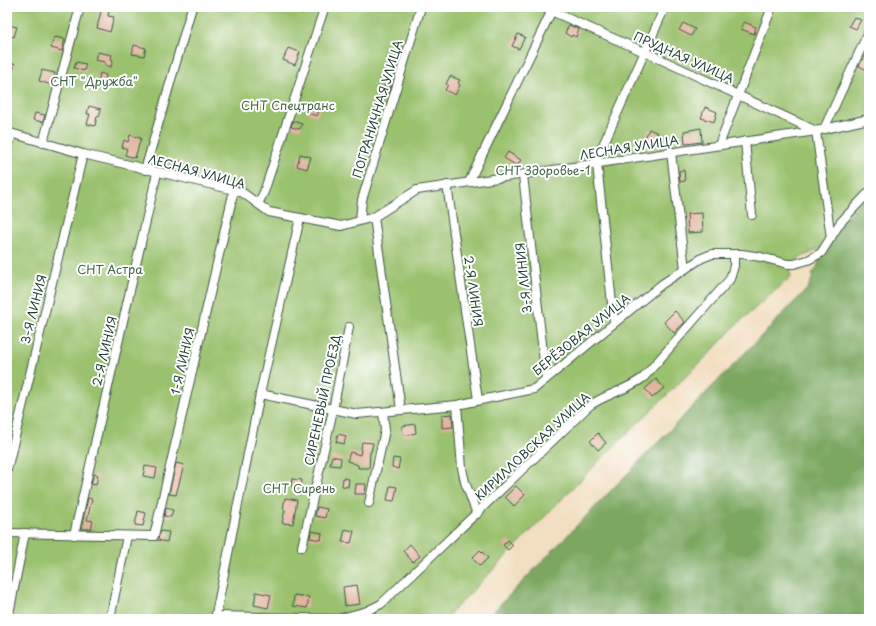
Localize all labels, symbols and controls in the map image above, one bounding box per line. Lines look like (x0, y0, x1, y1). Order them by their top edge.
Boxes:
street label: ПРУДНАЯ УЛИЦА (631, 27, 737, 87)
street label: ПОГРАНИЧНАЯ УЛИЦА (347, 38, 407, 180)
park label: СНТ "Дружба" (50, 72, 138, 90)
park label: СНТ Спецтранс (241, 96, 335, 114)
street label: ЛЕСНАЯ УЛИЦА (578, 130, 680, 164)
street label: ЛЕСНАЯ УЛИЦА (146, 149, 248, 193)
park label: СНТ Здоровье-1 (496, 161, 590, 179)
street label: 3-Я ЛИНИЯ (510, 242, 536, 314)
street label: 2-Я ЛИНИЯ (460, 254, 488, 328)
park label: СНТ Астра (77, 260, 143, 278)
street label: 3-Я ЛИНИЯ (16, 272, 50, 346)
street label: БЕРЁЗОВАЯ УЛИЦА (528, 289, 634, 379)
street label: 2-Я ЛИНИЯ (87, 314, 121, 388)
street label: 1-Я ЛИНИЯ (166, 326, 198, 396)
street label: СИРЕНЕВЫЙ ПРОЕЗД (299, 333, 345, 467)
street label: КИРИЛЛОВСКАЯ УЛИЦА (470, 388, 594, 504)
park label: СНТ Сирень (263, 479, 335, 497)

